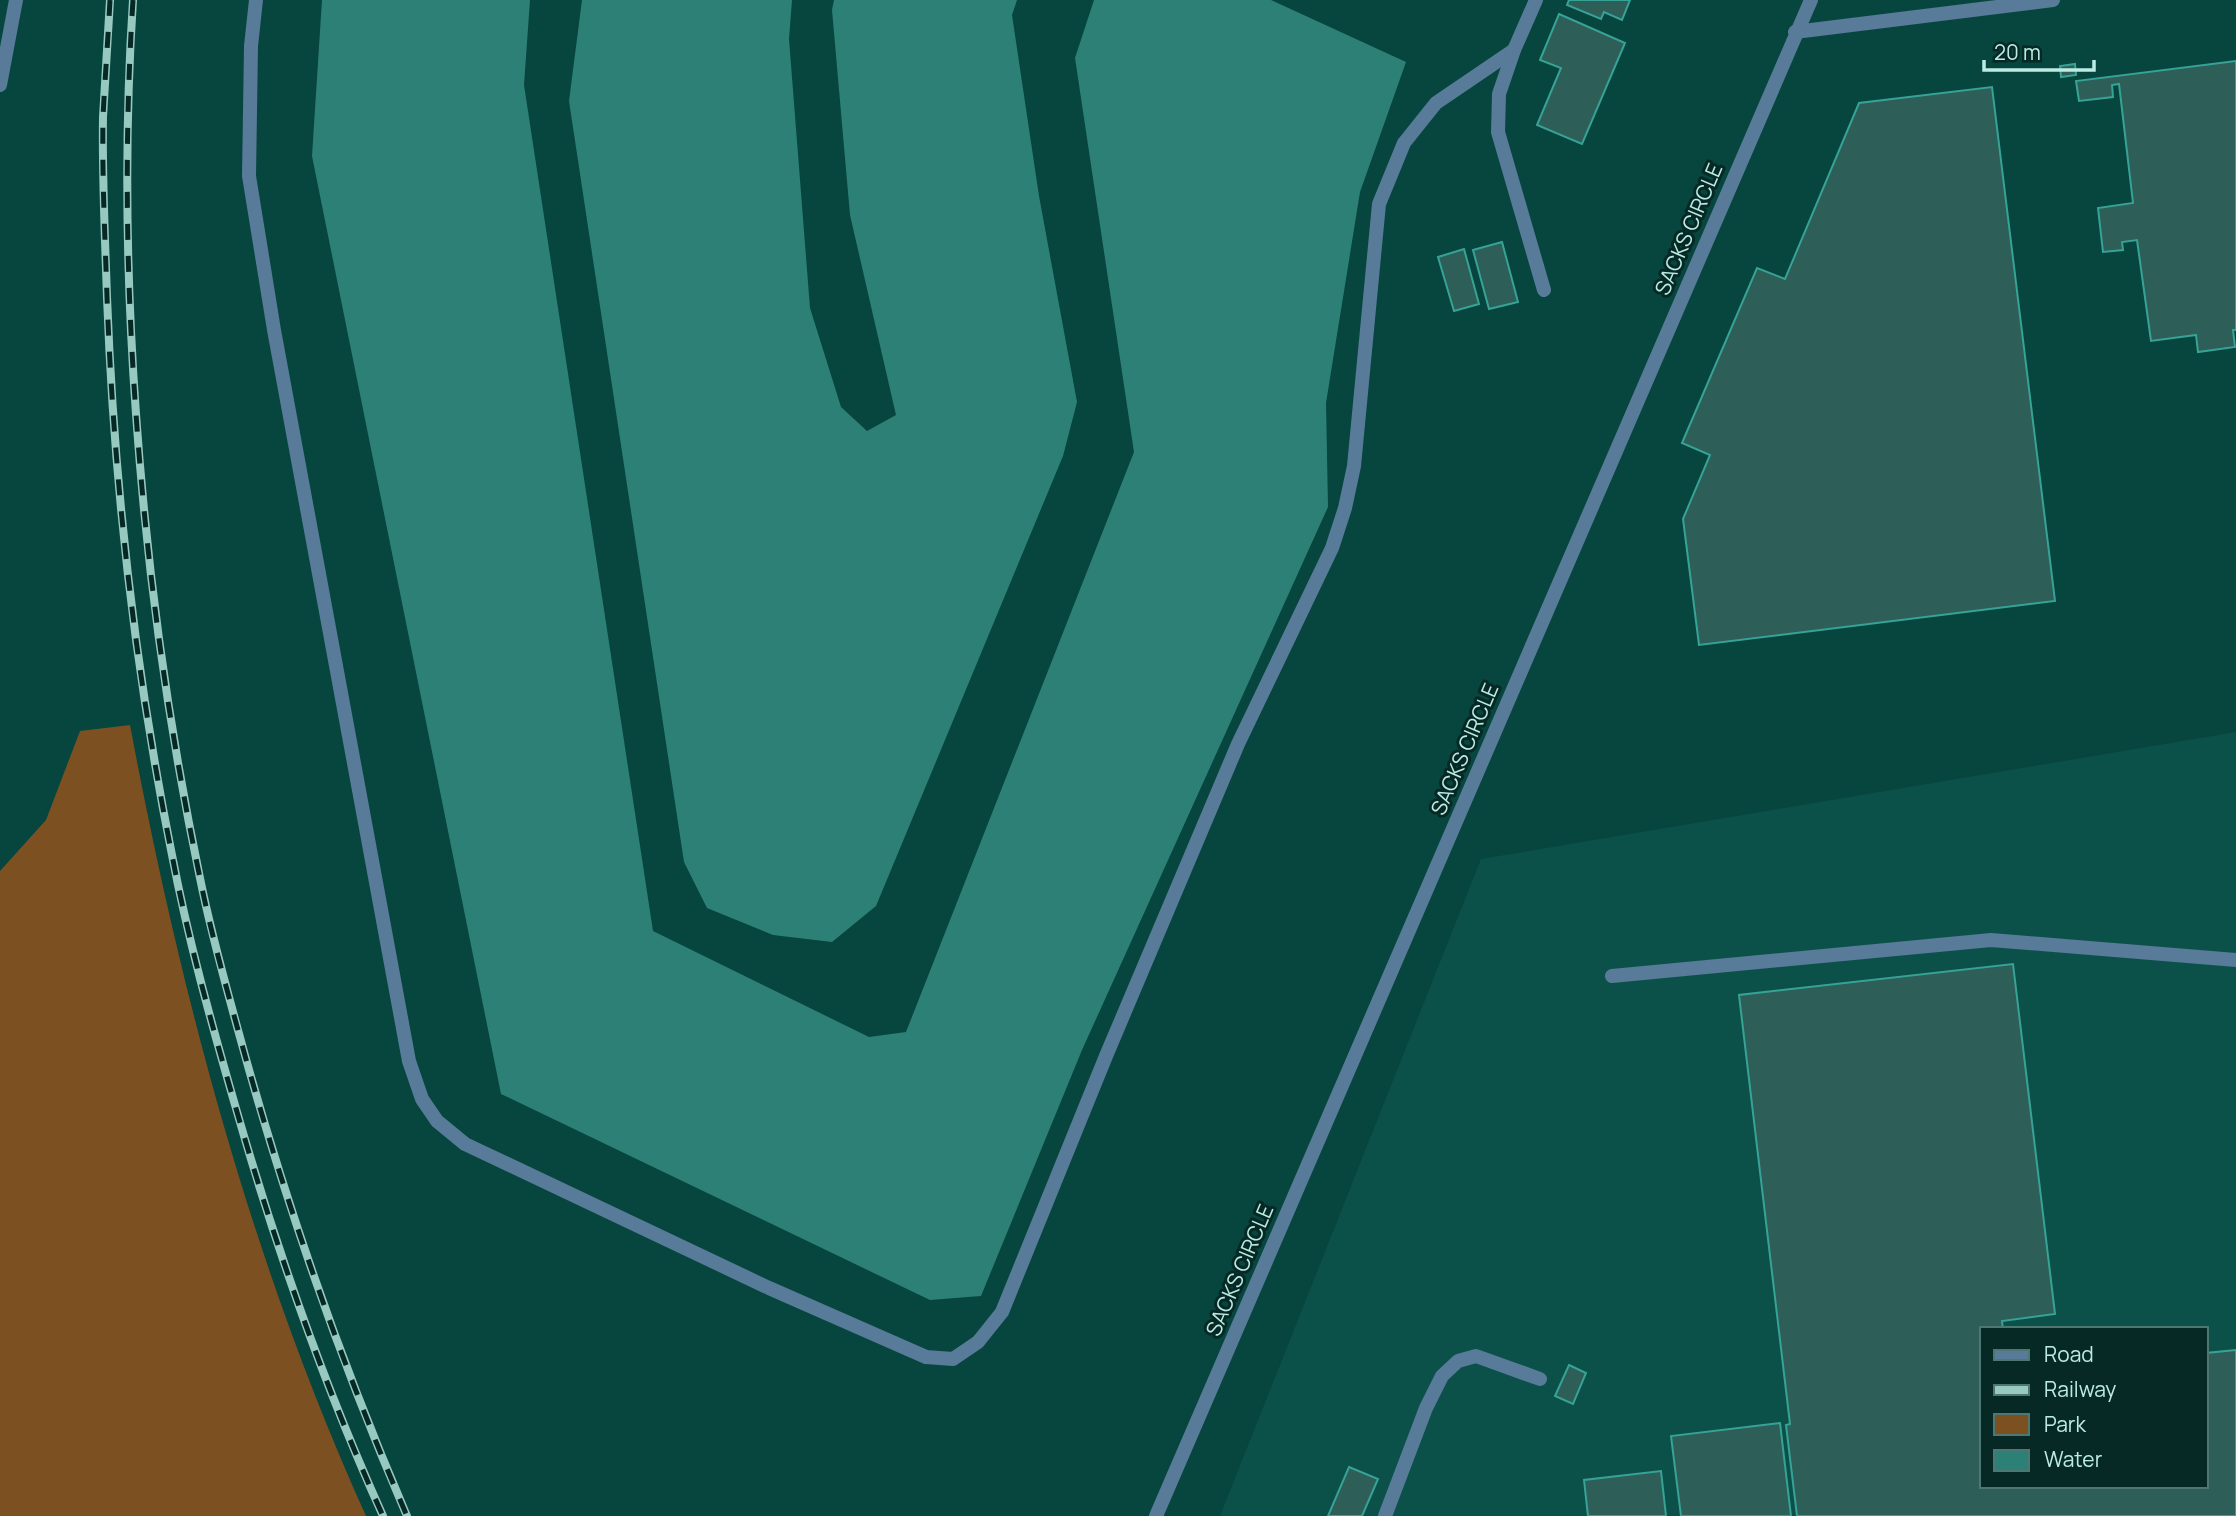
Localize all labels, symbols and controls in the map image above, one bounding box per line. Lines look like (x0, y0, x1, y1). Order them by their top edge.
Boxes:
scale bar (1984, 28, 2094, 72)
text: 20 m (1994, 38, 2041, 66)
street label: SACKS CIRCLE (1648, 159, 1728, 299)
street label: SACKS CIRCLE (1424, 679, 1504, 819)
street label: SACKS CIRCLE (1199, 1200, 1279, 1340)
legend (1980, 1327, 2208, 1488)
text: Road (2044, 1340, 2094, 1368)
text: Railway (2044, 1375, 2116, 1403)
text: Park (2044, 1410, 2086, 1438)
text: Water (2044, 1445, 2103, 1473)

